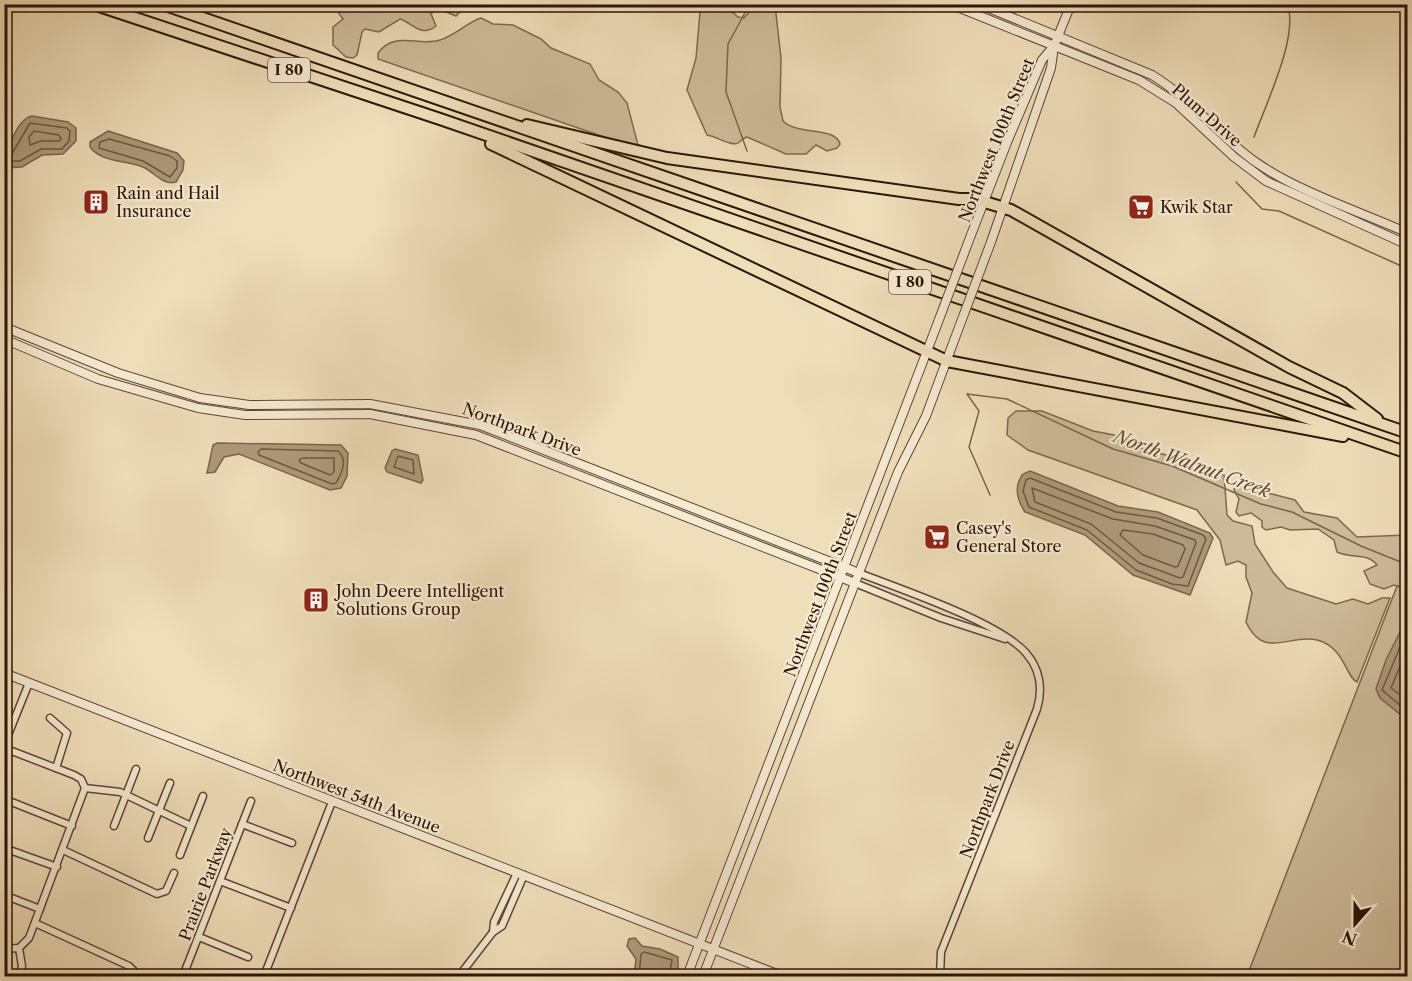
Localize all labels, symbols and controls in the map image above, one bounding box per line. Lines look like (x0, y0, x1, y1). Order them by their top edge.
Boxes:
street label: Northwest 100th Street (954, 55, 1038, 225)
road number: I 80 (268, 58, 310, 82)
street label: Plum Drive (1168, 79, 1246, 151)
place label: Rain and Hail Insurance (116, 183, 220, 221)
building icon: Rain and Hail Insurance (81, 187, 111, 217)
supermarket icon: Kwik Star (1126, 192, 1156, 222)
place label: Kwik Star (1160, 197, 1233, 217)
road number: I 80 (889, 270, 931, 294)
street label: Northpark Drive (460, 398, 584, 460)
water label: North Walnut Creek (1109, 425, 1274, 503)
street label: Northwest 100th Street (779, 508, 861, 679)
place label: Casey's General Store (956, 518, 1062, 556)
supermarket icon: Casey's General Store (922, 522, 952, 552)
place label: John Deere Intelligent Solutions Group (333, 581, 505, 619)
building icon: John Deere Intelligent Solutions Group (301, 585, 331, 615)
street label: Northpark Drive (955, 737, 1019, 861)
street label: Northwest 54th Avenue (271, 755, 443, 837)
street label: Prairie Parkway (174, 824, 236, 943)
north arrow (1325, 894, 1385, 954)
text: N (1339, 926, 1360, 950)

